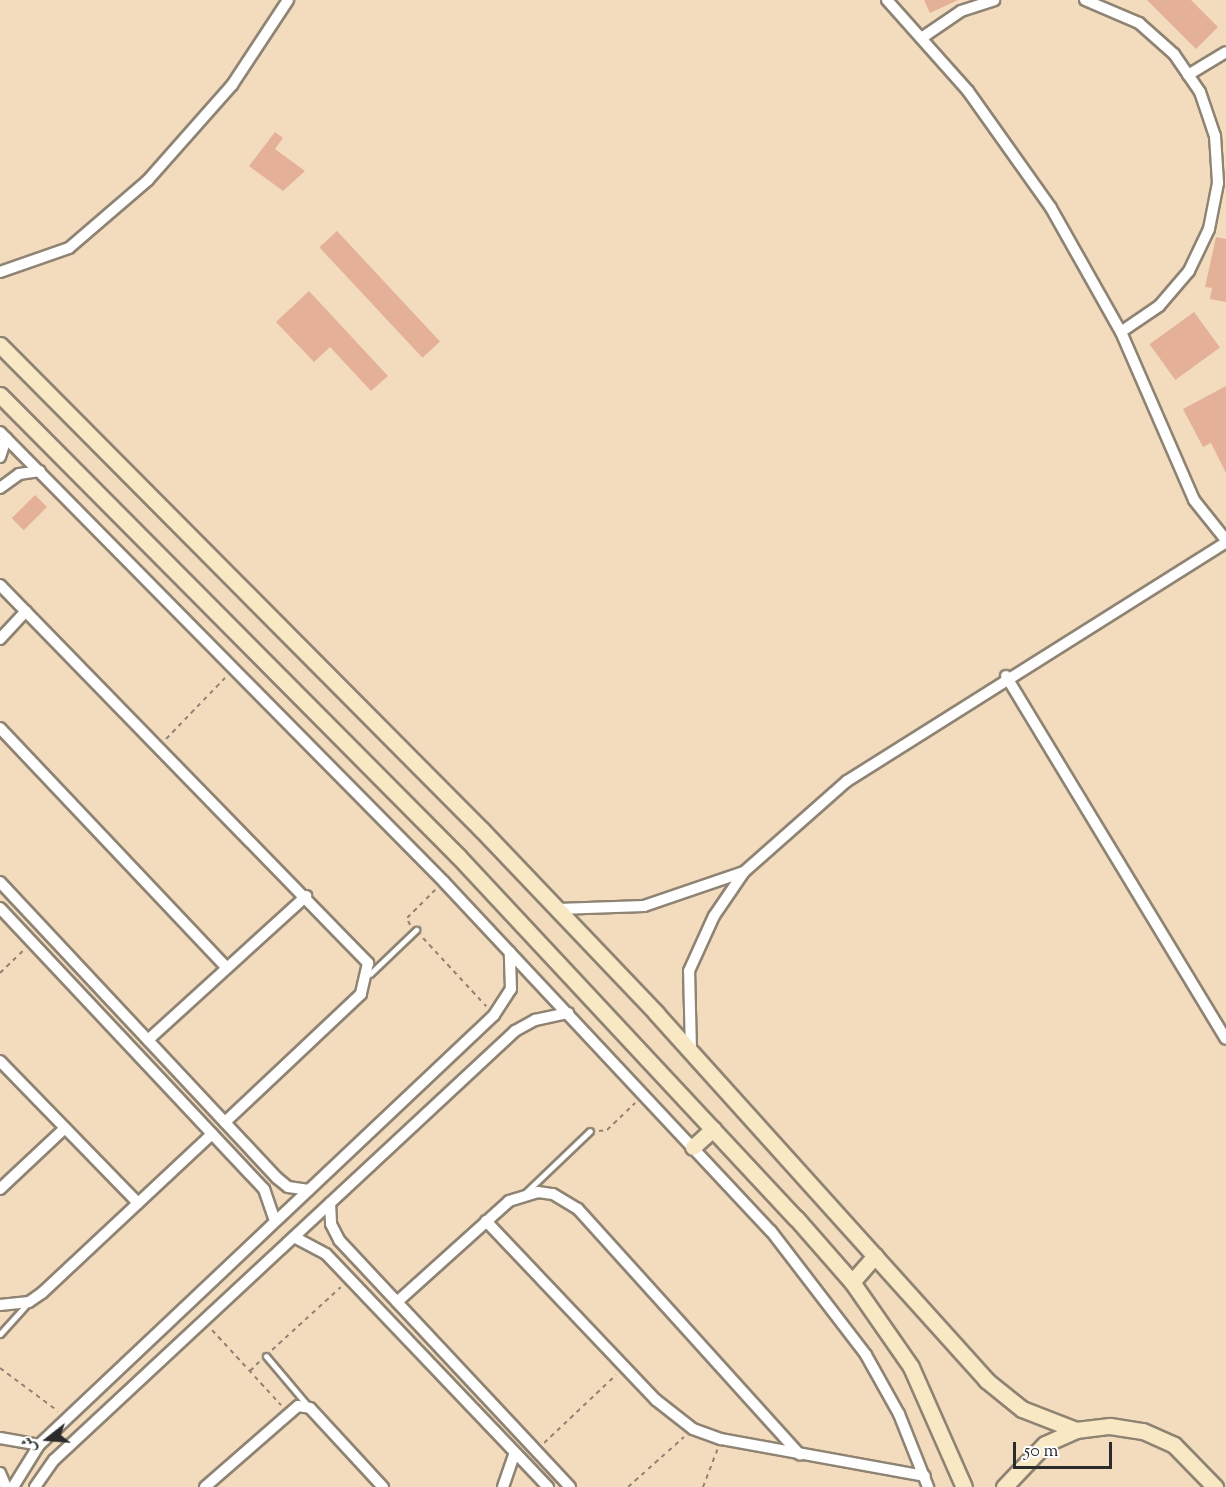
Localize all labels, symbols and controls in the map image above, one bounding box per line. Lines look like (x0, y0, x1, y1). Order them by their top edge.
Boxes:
north arrow (18, 1409, 78, 1469)
scale bar (1016, 1430, 1115, 1468)
text: ش (17, 1433, 44, 1455)
text: 50 m (1024, 1439, 1058, 1465)

